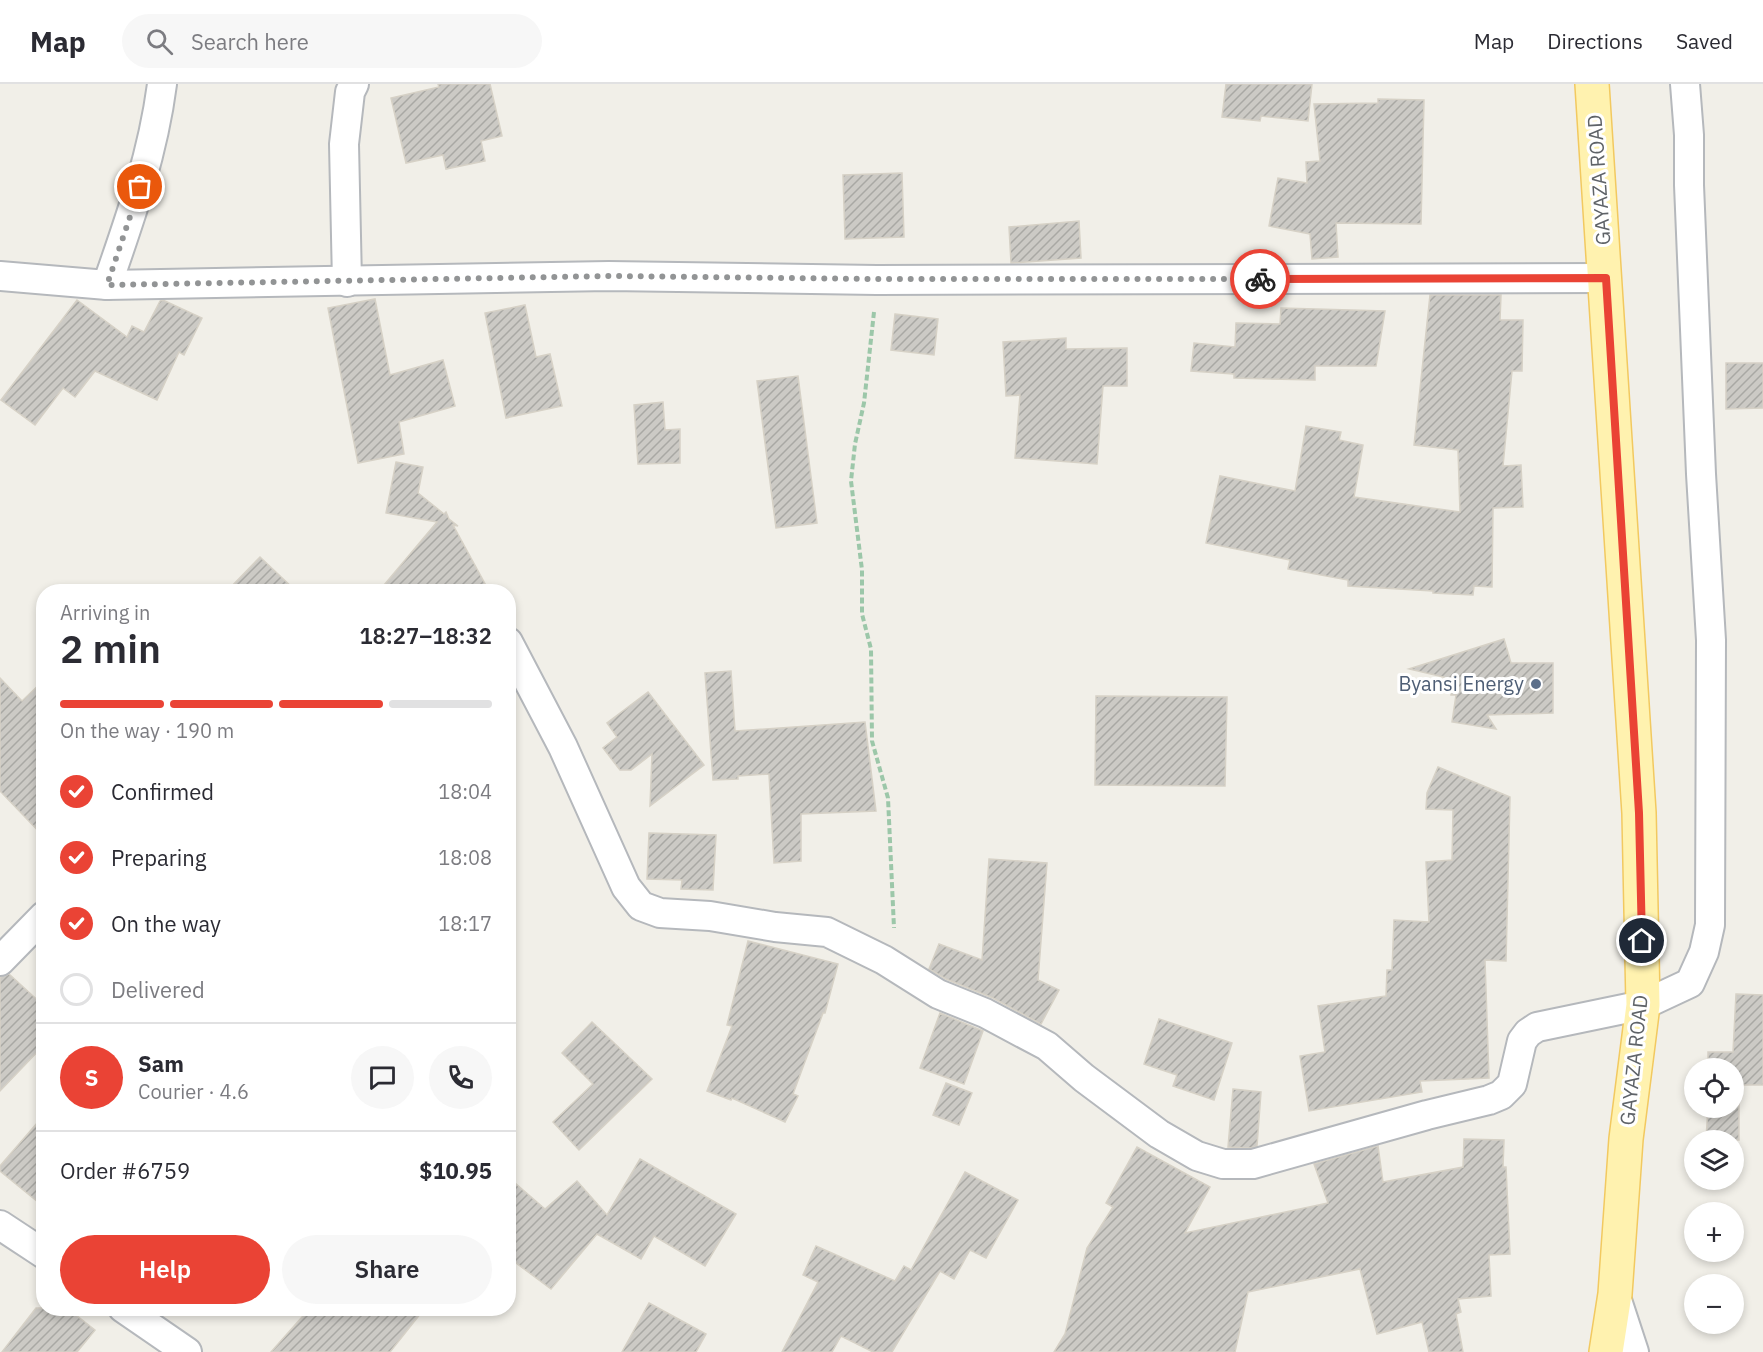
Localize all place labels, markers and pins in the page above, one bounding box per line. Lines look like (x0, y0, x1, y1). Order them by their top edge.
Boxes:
pin (114, 161, 165, 212)
place label: Byansi Energy (1398, 670, 1524, 697)
marker: Byansi Energy (1529, 677, 1543, 691)
pin (1616, 915, 1667, 966)

